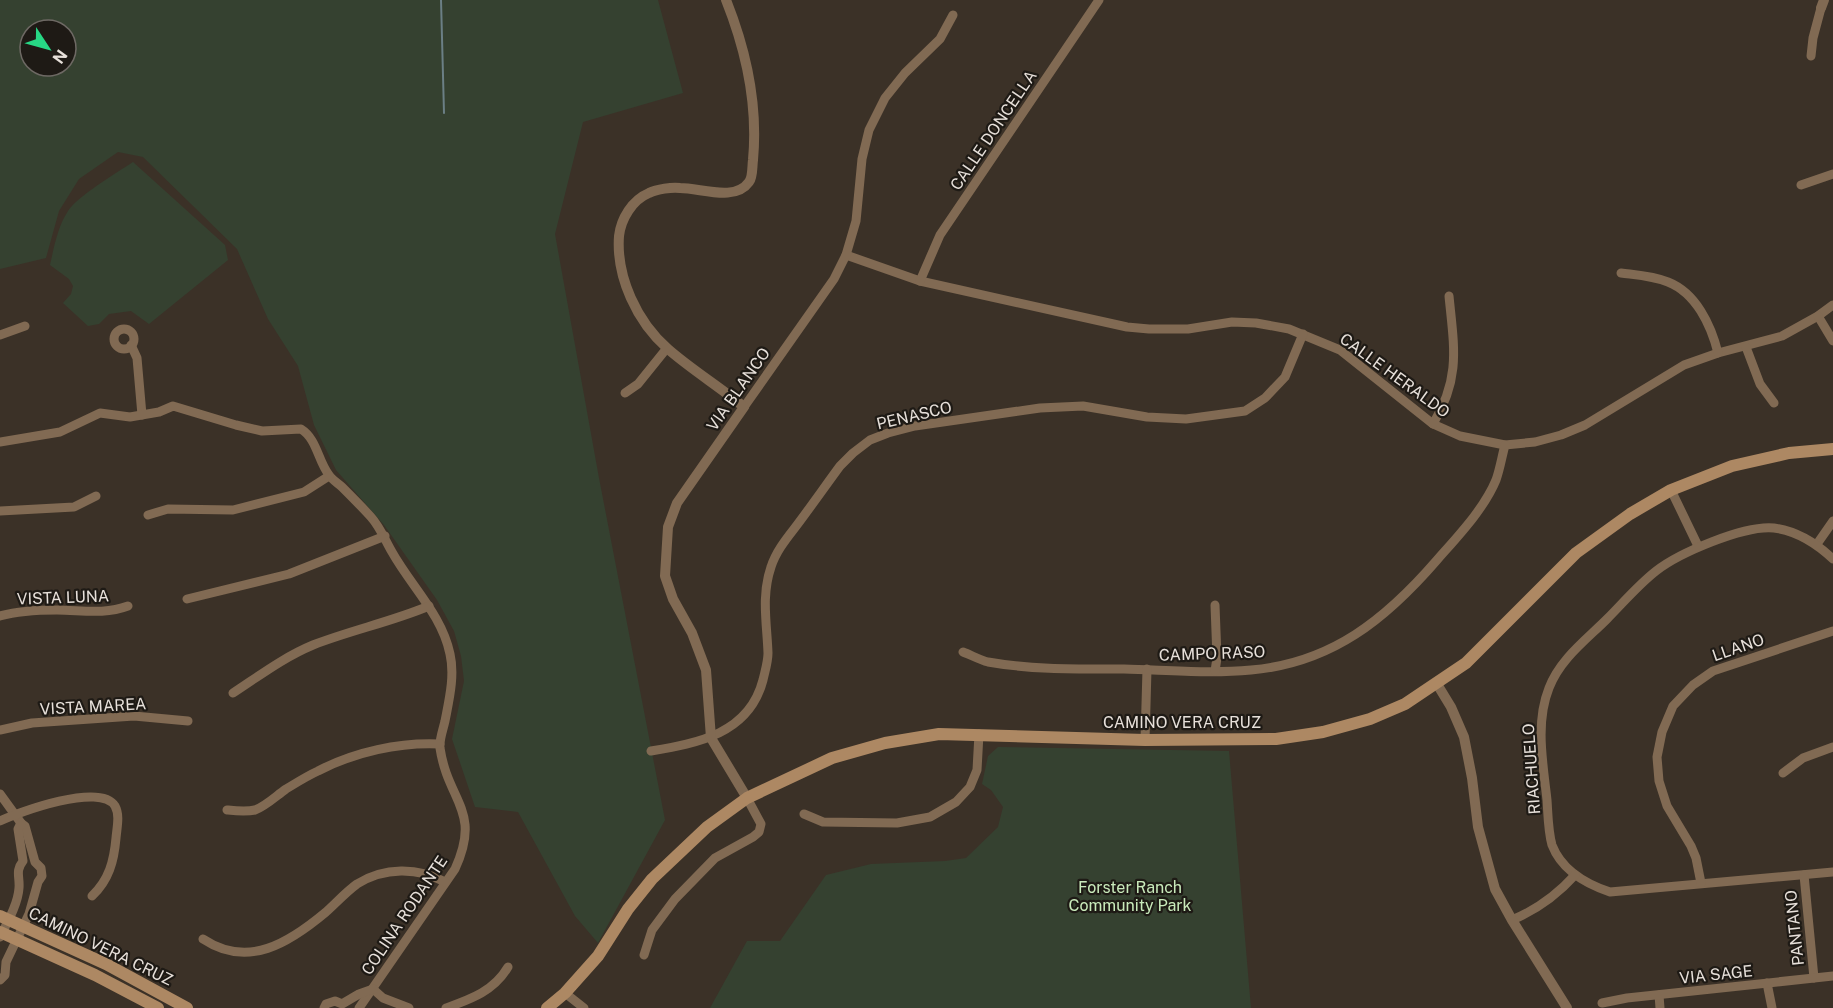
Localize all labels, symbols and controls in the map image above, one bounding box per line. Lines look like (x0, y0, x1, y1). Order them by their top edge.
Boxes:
north arrow (18, 18, 78, 78)
text: N (48, 46, 71, 67)
street label: CALLE DONCELLA (946, 67, 1041, 194)
street label: CALLE HERALDO (1336, 329, 1453, 422)
street label: VIA BLANCO (703, 344, 774, 434)
street label: PENASCO (875, 398, 954, 433)
street label: VISTA LUNA (16, 586, 110, 609)
street label: LLANO (1710, 630, 1767, 665)
street label: CAMPO RASO (1158, 642, 1266, 665)
street label: VISTA MAREA (39, 694, 147, 719)
street label: CAMINO VERA CRUZ (1103, 713, 1261, 732)
street label: RIACHUELO (1519, 723, 1544, 815)
street label: COLINA RODANTE (357, 852, 451, 979)
park label: Forster Ranch Community Park (1068, 878, 1192, 915)
street label: PANTANO (1781, 889, 1808, 967)
street label: CAMINO VERA CRUZ (26, 903, 176, 990)
street label: VIA SAGE (1679, 961, 1754, 988)

